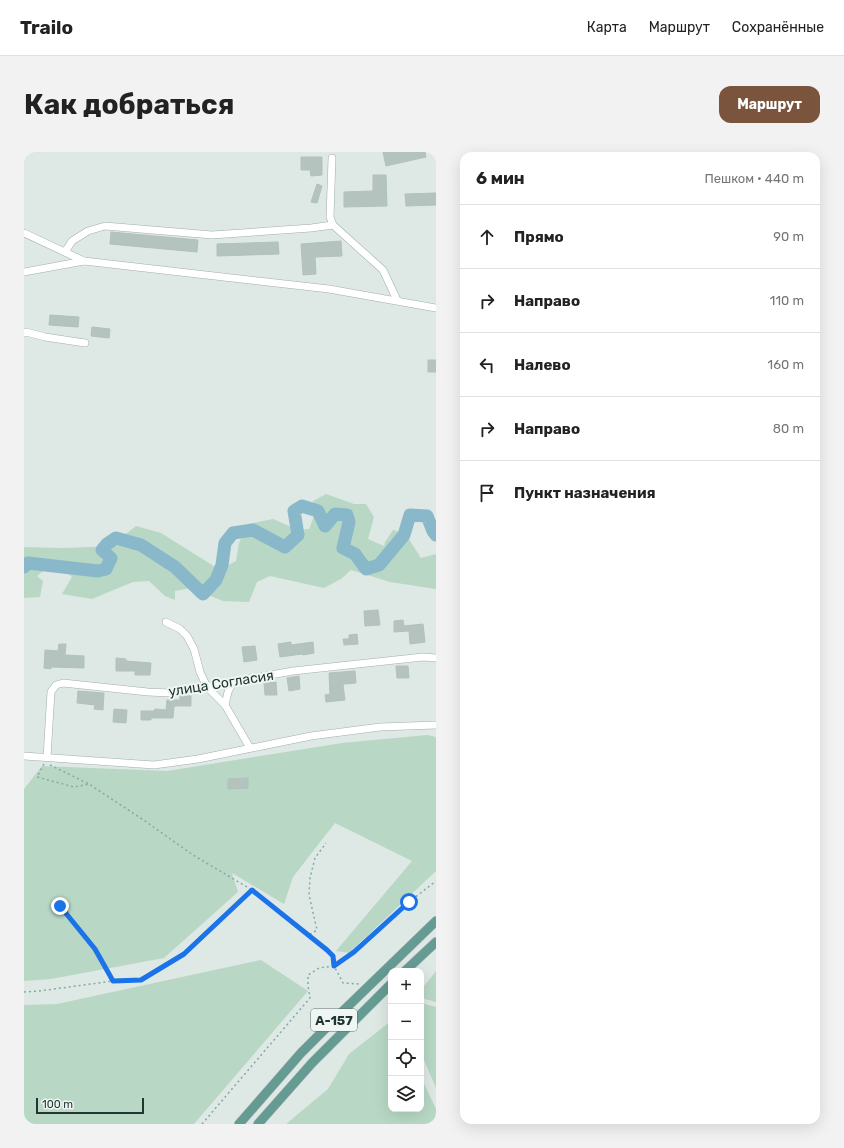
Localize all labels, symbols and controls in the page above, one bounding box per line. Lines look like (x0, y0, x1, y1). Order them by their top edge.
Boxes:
text: Trailo (20, 16, 73, 39)
text: Карта (587, 19, 627, 36)
text: Маршрут (649, 19, 710, 36)
text: Сохранённые (732, 19, 824, 36)
button: Маршрут (719, 86, 820, 123)
text: Как добраться (24, 88, 234, 121)
text: 6 мин (476, 168, 525, 188)
text: Пешком · 440 m (704, 171, 804, 186)
icon: ahead (476, 226, 498, 248)
text: Прямо (514, 228, 564, 246)
text: 90 m (773, 229, 804, 244)
icon: right (476, 290, 498, 312)
text: Направо (514, 292, 580, 310)
text: 110 m (770, 293, 804, 308)
icon: left (476, 354, 498, 376)
text: Налево (514, 356, 571, 374)
text: 160 m (768, 357, 804, 372)
icon: right (476, 418, 498, 440)
text: Направо (514, 420, 580, 438)
text: 80 m (773, 421, 804, 436)
icon: arrive (476, 482, 498, 504)
text: Пункт назначения (514, 484, 656, 502)
street label: улица Согласия (167, 667, 275, 700)
route start (400, 893, 418, 911)
route end (51, 897, 69, 915)
map controls (388, 968, 424, 1112)
button: + (388, 968, 424, 1004)
button: − (388, 1004, 424, 1040)
road number: А-157 (311, 1009, 357, 1031)
button: locate (388, 1040, 424, 1076)
button: layers (388, 1076, 424, 1112)
scale bar (36, 1096, 144, 1115)
text: 100 m (42, 1098, 73, 1111)

